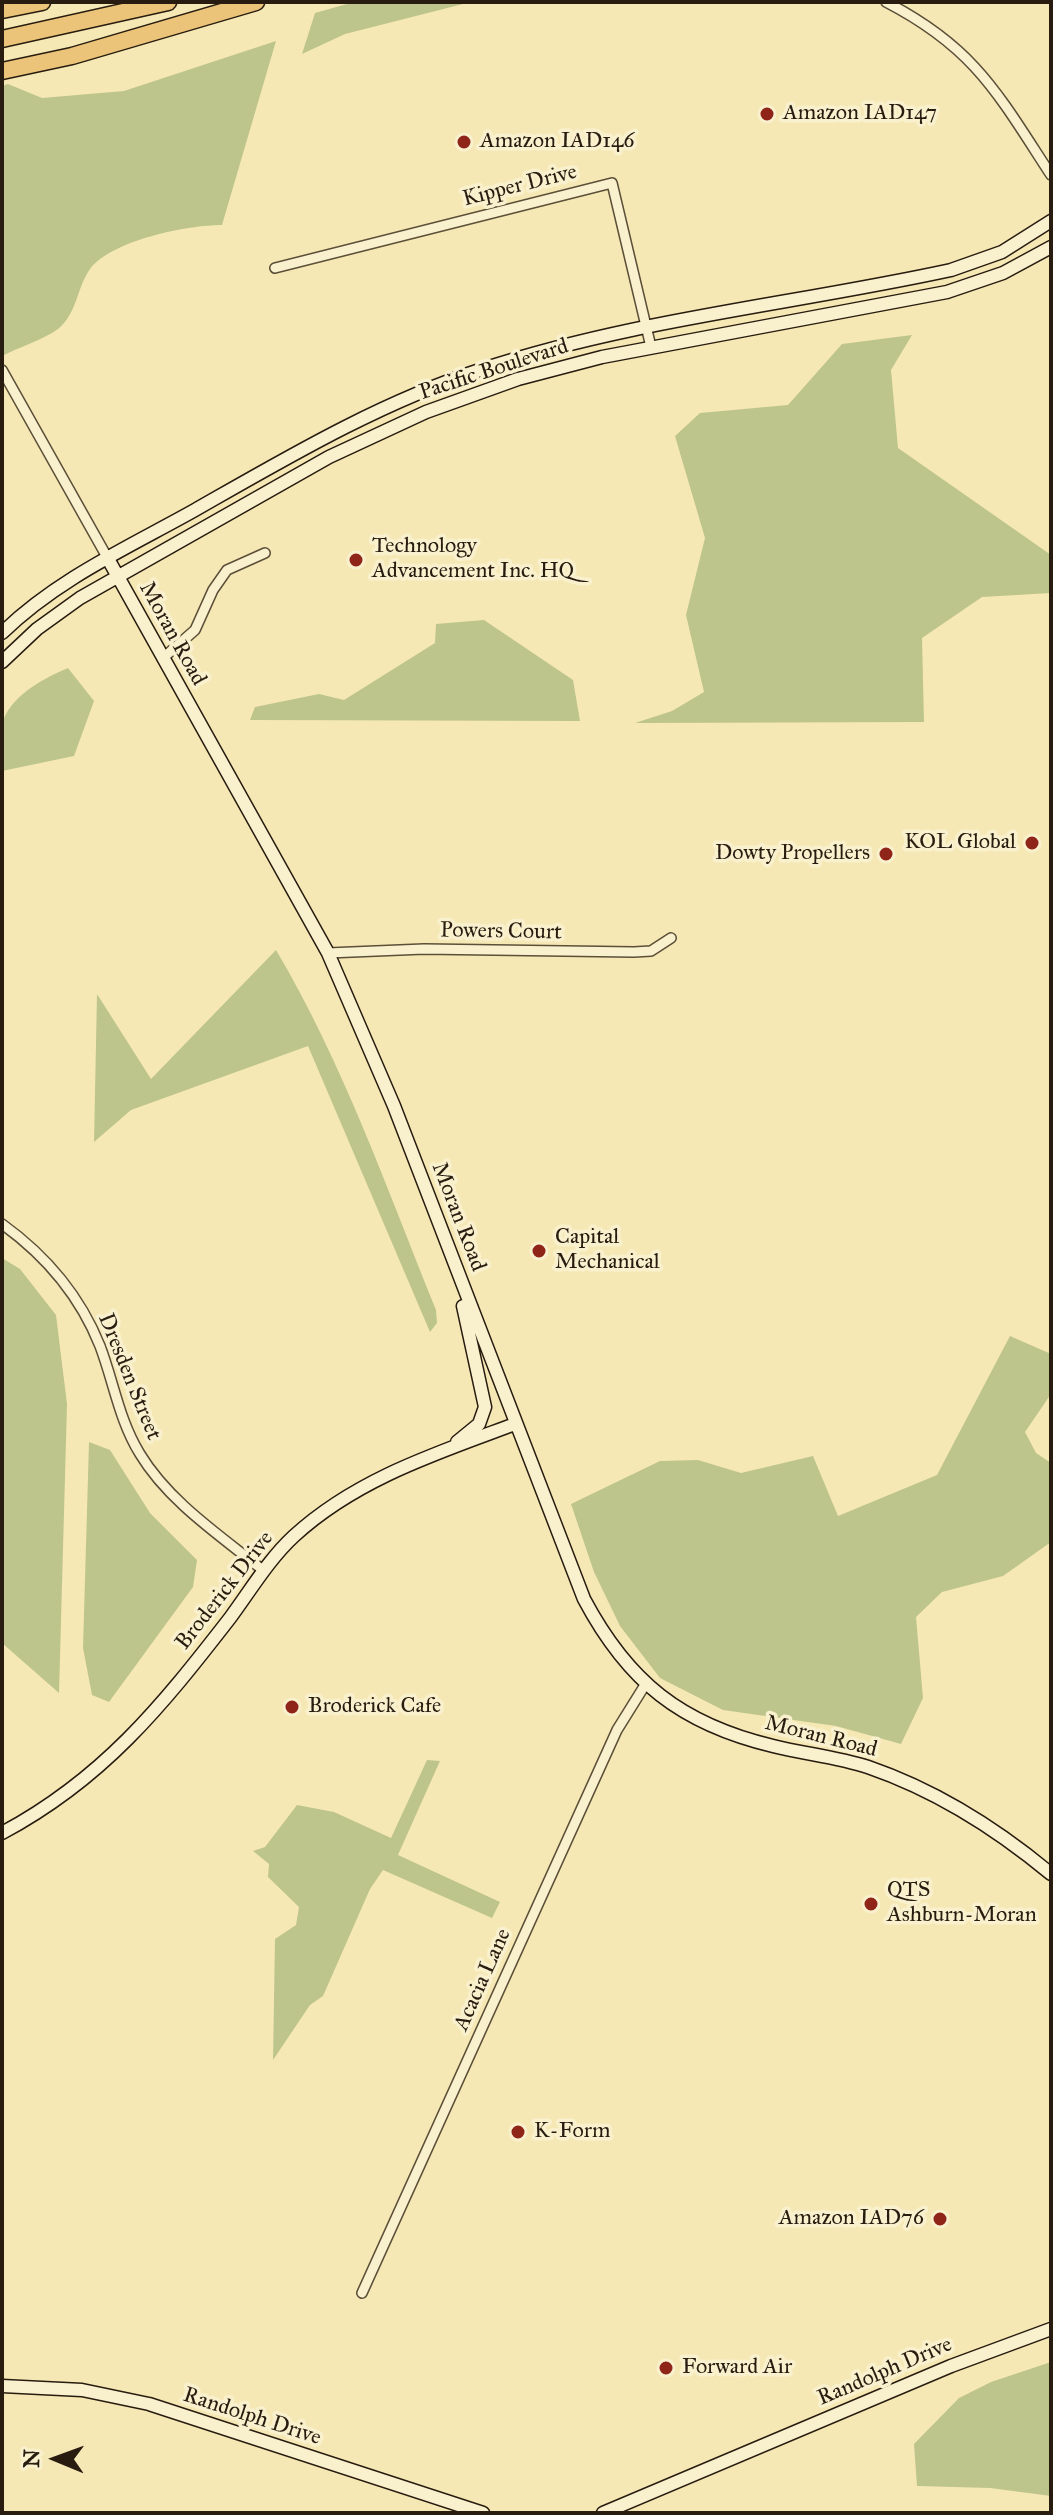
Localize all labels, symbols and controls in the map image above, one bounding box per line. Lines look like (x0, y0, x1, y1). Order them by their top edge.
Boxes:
place label: Amazon IAD147 (783, 101, 937, 127)
marker: Amazon IAD147 (758, 105, 776, 123)
place label: Amazon IAD146 (480, 129, 634, 155)
marker: Amazon IAD146 (455, 133, 473, 151)
street label: Kipper Drive (460, 159, 580, 213)
street label: Pacific Boulevard (416, 333, 572, 407)
place label: Technology Advancement Inc. HQ (372, 534, 574, 586)
marker: Technology Advancement Inc. HQ (347, 551, 365, 569)
street label: Moran Road (133, 577, 211, 691)
place label: KOL Global (904, 830, 1016, 856)
marker: KOL Global (1023, 834, 1041, 852)
place label: Dowty Propellers (715, 841, 870, 867)
marker: Dowty Propellers (877, 845, 895, 863)
street label: Powers Court (440, 918, 562, 946)
street label: Moran Road (425, 1159, 491, 1275)
place label: Capital Mechanical (555, 1225, 660, 1276)
marker: Capital Mechanical (530, 1242, 548, 1260)
street label: Dresden Street (92, 1310, 166, 1444)
street label: Broderick Drive (170, 1526, 280, 1656)
place label: Broderick Cafe (308, 1694, 441, 1720)
marker: Broderick Cafe (283, 1698, 301, 1716)
street label: Moran Road (762, 1710, 880, 1764)
place label: QTS Ashburn-Moran (887, 1878, 1037, 1930)
marker: QTS Ashburn-Moran (862, 1895, 880, 1913)
street label: Acacia Lane (449, 1925, 517, 2035)
place label: K-Form (534, 2119, 610, 2145)
marker: K-Form (509, 2123, 527, 2141)
place label: Amazon IAD76 (779, 2206, 924, 2232)
marker: Amazon IAD76 (931, 2210, 949, 2228)
street label: Randolph Drive (814, 2332, 956, 2412)
place label: Forward Air (682, 2355, 792, 2381)
marker: Forward Air (657, 2359, 675, 2377)
street label: Randolph Drive (180, 2382, 324, 2452)
north arrow (16, 2419, 96, 2499)
text: N (18, 2449, 45, 2468)

